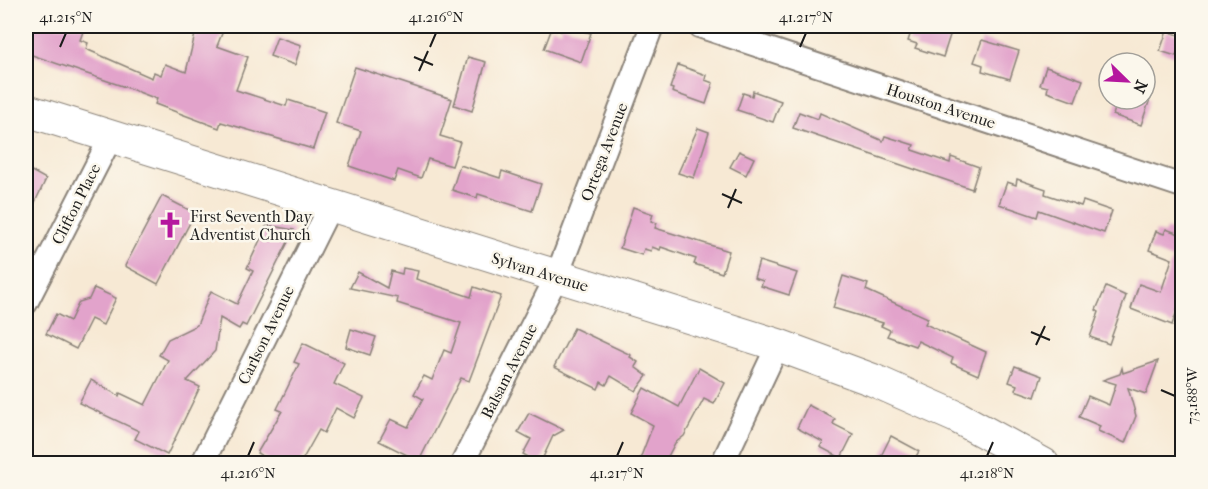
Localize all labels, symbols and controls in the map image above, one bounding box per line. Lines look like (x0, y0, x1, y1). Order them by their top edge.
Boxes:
text: 41.215°N (39, 8, 93, 26)
text: 41.216°N (408, 8, 464, 26)
text: 41.217°N (779, 8, 834, 26)
north arrow (1097, 51, 1157, 111)
text: N (1129, 77, 1151, 97)
street label: Houston Avenue (884, 79, 998, 133)
street label: Ortega Avenue (576, 100, 632, 204)
street label: Clifton Place (48, 160, 105, 248)
place label: First Seventh Day Adventist Church (189, 207, 312, 244)
church icon: First Seventh Day Adventist Church (155, 210, 185, 240)
street label: Sylvan Avenue (489, 248, 591, 296)
street label: Carlson Avenue (234, 282, 298, 388)
street label: Balsam Avenue (477, 320, 541, 422)
text: 73.188°W (1183, 366, 1201, 424)
text: 41.216°N (220, 464, 276, 482)
text: 41.217°N (590, 464, 645, 482)
text: 41.218°N (960, 464, 1015, 482)

